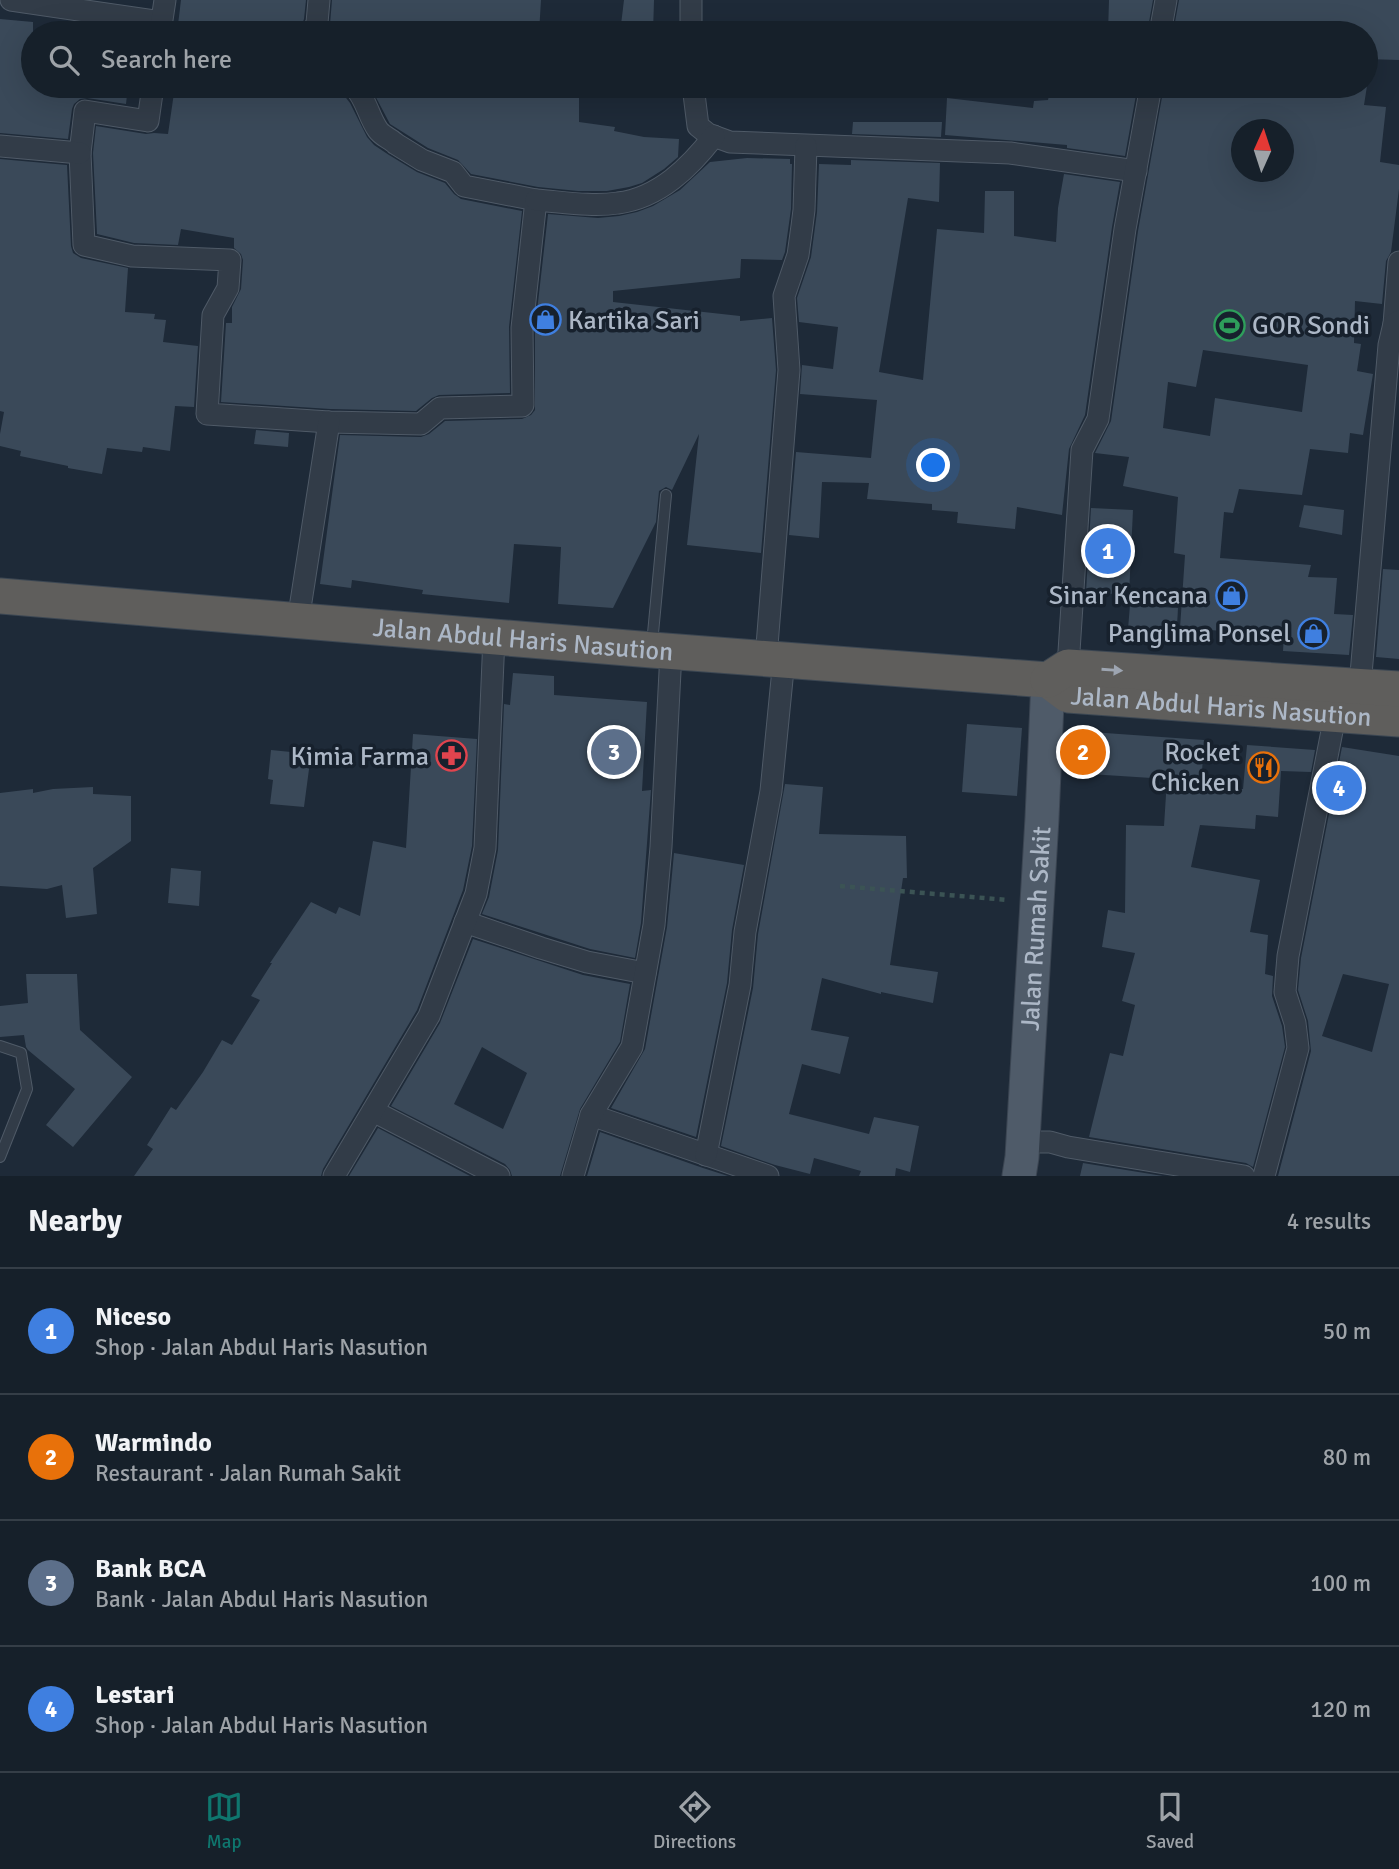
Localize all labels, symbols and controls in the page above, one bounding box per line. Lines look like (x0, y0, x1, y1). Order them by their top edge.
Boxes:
search box (21, 21, 1378, 98)
icon: search (45, 41, 83, 79)
text: Search here (101, 44, 232, 76)
north arrow (1231, 119, 1294, 182)
shop icon: Kartika Sari (528, 303, 562, 337)
place label: Kartika Sari (568, 305, 700, 337)
sports icon: GOR Sondi (1212, 308, 1246, 342)
place label: GOR Sondi (1252, 310, 1370, 342)
your location (916, 448, 950, 482)
pin: 1 (1085, 525, 1131, 577)
shop icon: Sinar Kencana (1214, 578, 1248, 612)
place label: Sinar Kencana (1049, 580, 1208, 612)
street label: Jalan Abdul Haris Nasution (372, 612, 675, 669)
shop icon: Panglima Ponsel (1297, 616, 1331, 650)
place label: Panglima Ponsel (1108, 618, 1291, 650)
one-way arrow (1101, 665, 1123, 676)
street label: Jalan Abdul Haris Nasution (1070, 680, 1373, 734)
pin: 3 (591, 726, 637, 778)
pin: 2 (1060, 726, 1106, 778)
place label: Rocket Chicken (1151, 737, 1240, 799)
pharmacy icon: Kimia Farma (435, 739, 469, 773)
place label: Kimia Farma (290, 741, 429, 773)
restaurant icon: Rocket Chicken (1246, 750, 1280, 784)
pin: 4 (1316, 762, 1362, 814)
street label: Jalan Rumah Sakit (1014, 826, 1058, 1032)
text: Nearby (28, 1203, 122, 1240)
text: 4 results (1287, 1207, 1371, 1236)
text: Niceso (95, 1301, 171, 1333)
text: 1 (45, 1317, 57, 1346)
text: 50 m (1323, 1317, 1371, 1346)
text: Shop · Jalan Abdul Haris Nasution (95, 1333, 428, 1362)
text: Warmindo (95, 1427, 212, 1459)
text: 2 (45, 1443, 57, 1472)
text: 80 m (1323, 1443, 1371, 1472)
text: Restaurant · Jalan Rumah Sakit (95, 1459, 401, 1488)
text: Bank BCA (95, 1553, 206, 1585)
text: 3 (45, 1569, 57, 1598)
text: 100 m (1310, 1569, 1371, 1598)
text: Bank · Jalan Abdul Haris Nasution (95, 1585, 428, 1614)
text: Lestari (95, 1679, 174, 1711)
text: 4 (45, 1695, 57, 1724)
text: 120 m (1310, 1695, 1371, 1724)
text: Shop · Jalan Abdul Haris Nasution (95, 1711, 428, 1740)
tab: Map (205, 1788, 243, 1854)
tab: Directions (653, 1788, 736, 1854)
tab: Saved (1146, 1788, 1194, 1854)

